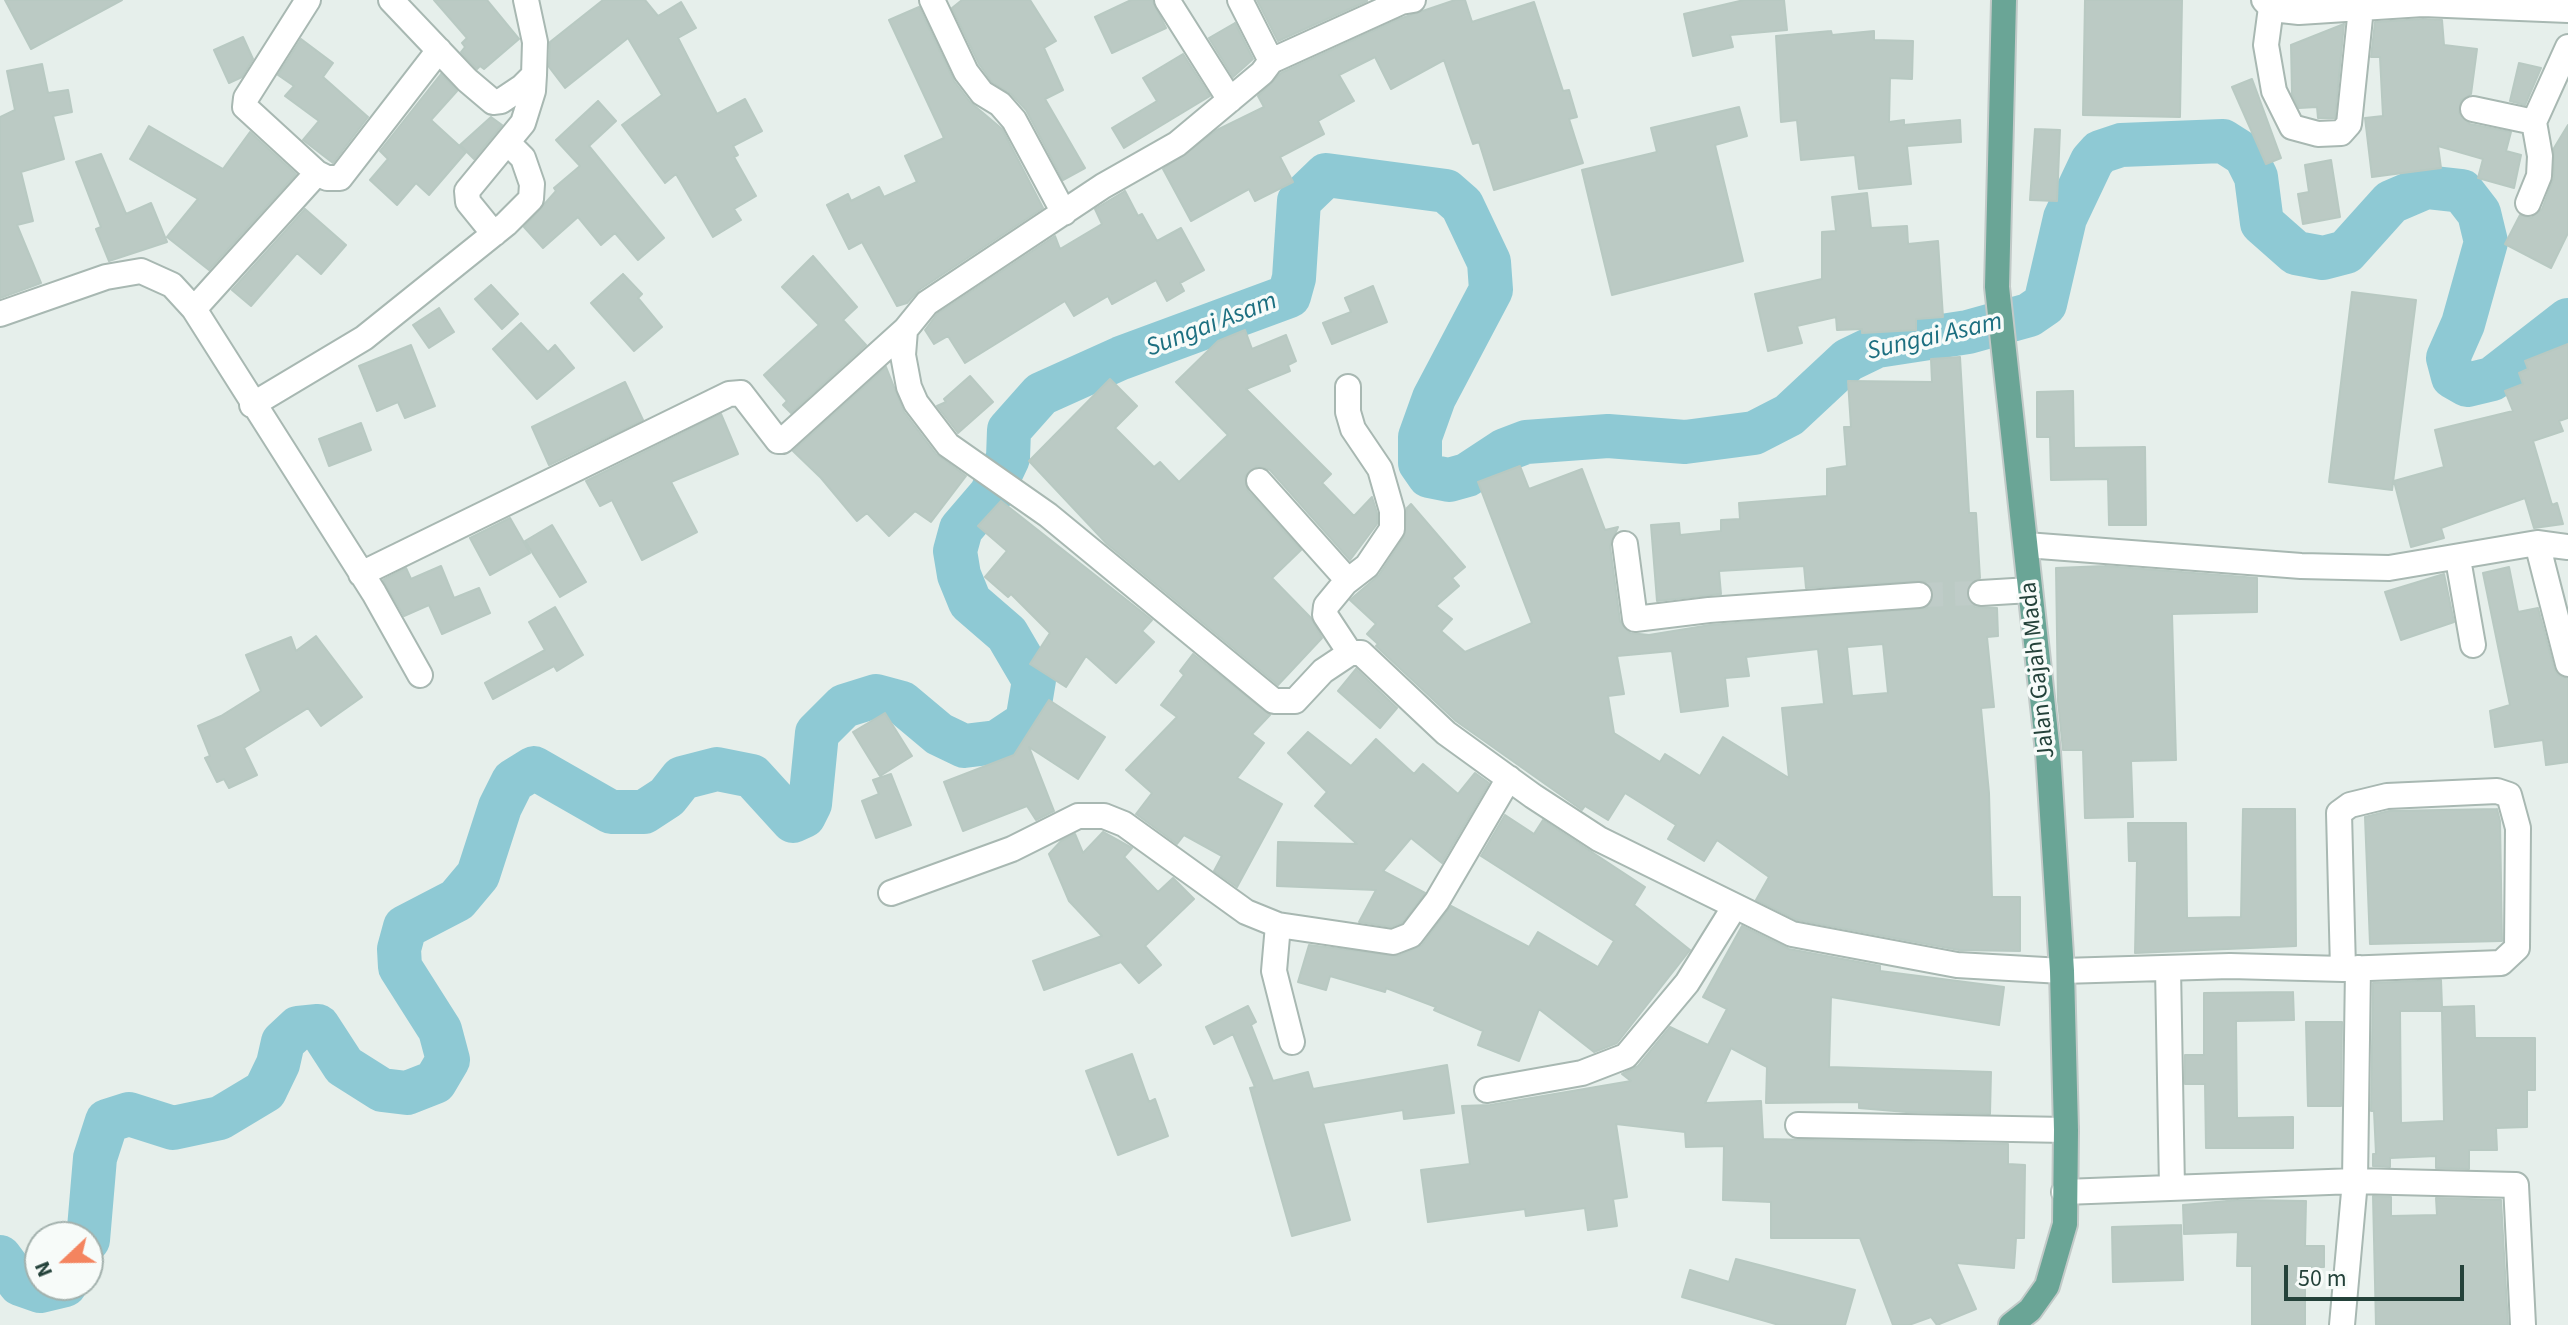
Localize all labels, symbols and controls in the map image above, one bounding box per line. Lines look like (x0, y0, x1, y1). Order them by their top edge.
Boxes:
water label: Sungai Asam (1142, 287, 1282, 365)
water label: Sungai Asam (1864, 307, 2006, 369)
street label: Jalan Gajah Mada (2015, 580, 2063, 760)
north arrow (24, 1221, 104, 1301)
scale bar (2288, 1249, 2468, 1299)
text: N (26, 1256, 61, 1282)
text: 50 m (2298, 1261, 2347, 1296)

